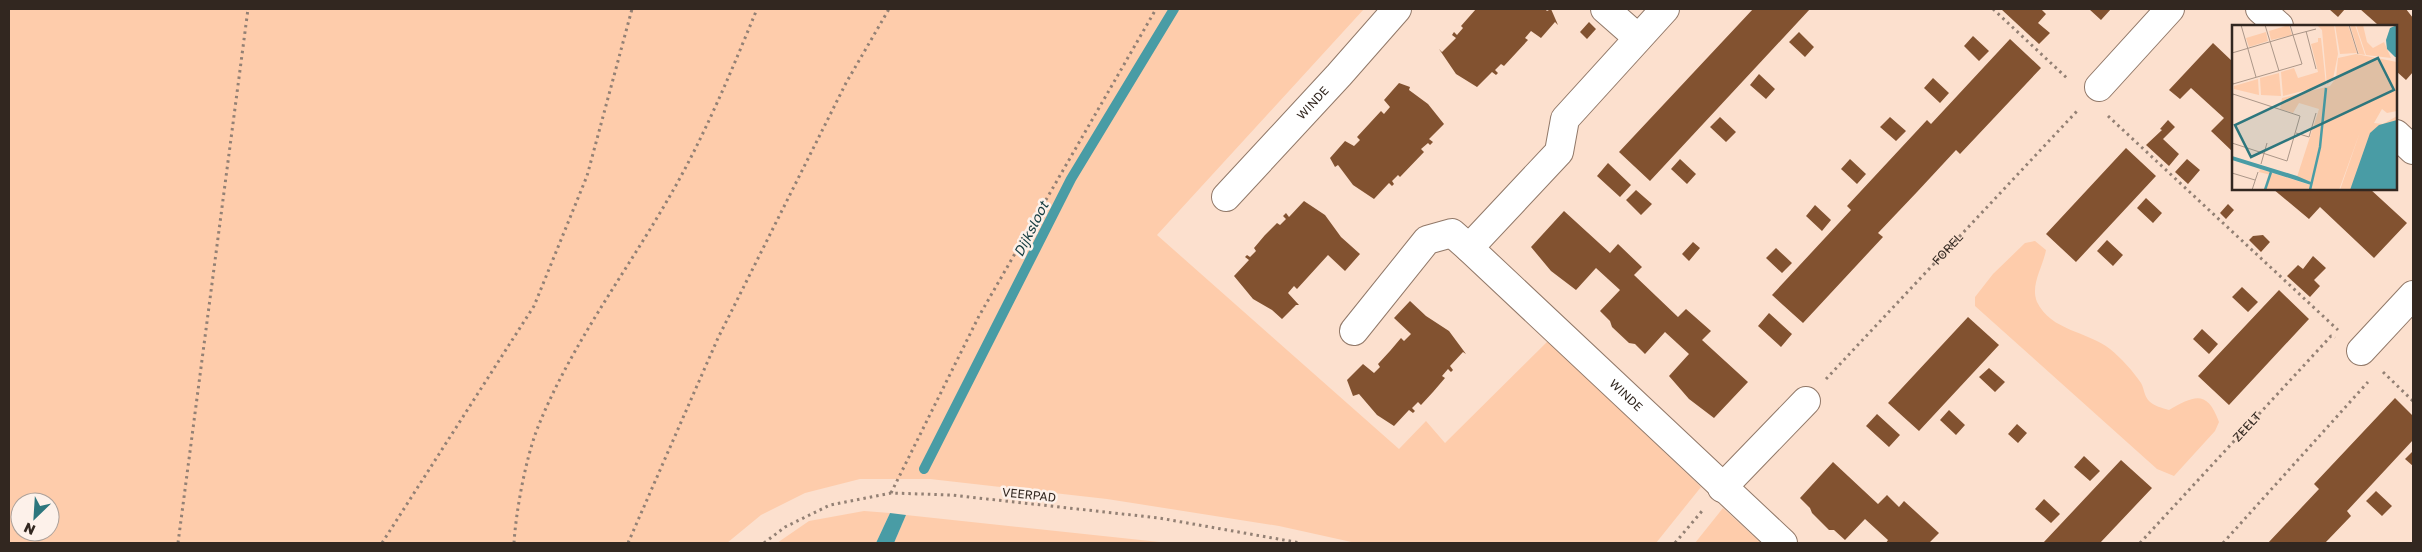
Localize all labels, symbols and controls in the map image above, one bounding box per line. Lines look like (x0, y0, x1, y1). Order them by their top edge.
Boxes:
inset map (2232, 25, 2397, 190)
street label: WINDE (1293, 83, 1332, 123)
water label: Dijksloot (1010, 197, 1052, 259)
street label: FOREL (1929, 230, 1966, 268)
street label: WINDE (1606, 376, 1646, 414)
street label: ZEELT (2229, 408, 2265, 445)
street label: VEERPAD (1001, 484, 1057, 505)
north arrow (10, 492, 60, 542)
text: N (21, 519, 38, 539)

